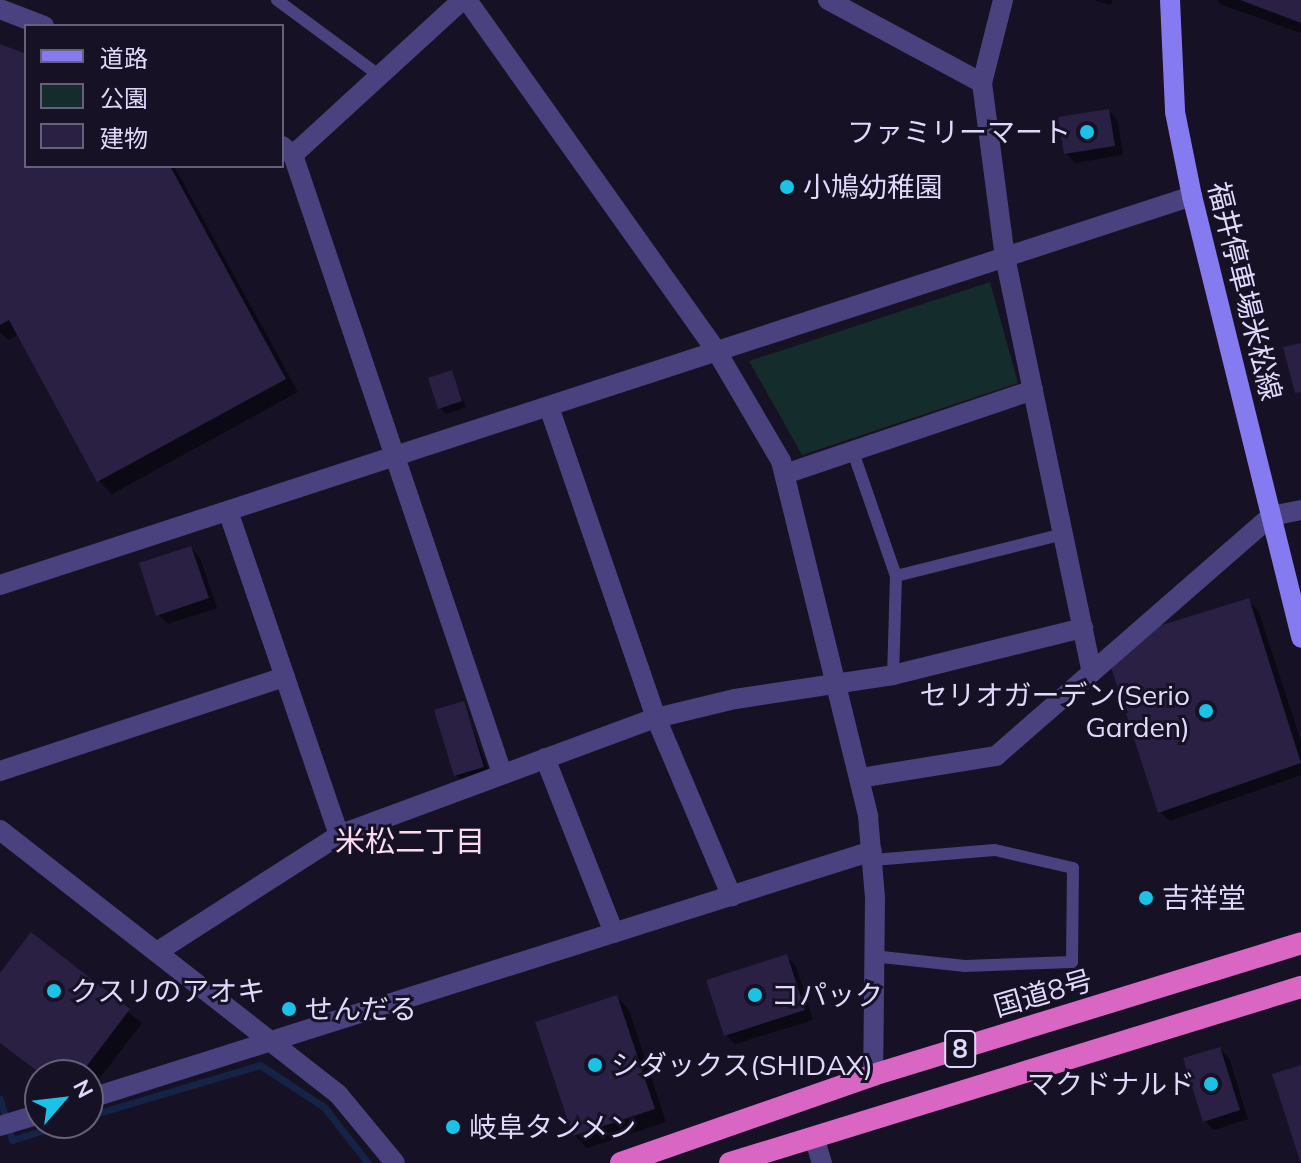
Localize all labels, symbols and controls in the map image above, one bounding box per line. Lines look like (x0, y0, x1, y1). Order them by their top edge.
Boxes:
legend (24, 24, 284, 168)
text: 道路 (100, 43, 148, 73)
text: 公園 (100, 83, 148, 113)
place label: ファミリーマート (847, 115, 1071, 149)
text: 建物 (100, 123, 148, 153)
marker: ファミリーマート (1078, 123, 1096, 141)
place label: 小鳩幼稚園 (803, 170, 943, 204)
marker: 小鳩幼稚園 (778, 178, 796, 196)
street label: 福井停車場米松線 (1202, 178, 1288, 404)
place label: セリオガーデン(Serio Garden) (920, 678, 1190, 744)
marker: セリオガーデン(Serio Garden) (1197, 702, 1215, 720)
district label: 米松二丁目 (335, 823, 485, 859)
place label: 吉祥堂 (1162, 881, 1246, 915)
marker: 吉祥堂 (1137, 889, 1155, 907)
street label: 国道8号 (990, 963, 1096, 1023)
place label: クスリのアオキ (70, 974, 266, 1008)
place label: コパック (771, 978, 883, 1012)
marker: クスリのアオキ (45, 982, 63, 1000)
marker: コパック (746, 986, 764, 1004)
place label: せんだる (305, 992, 417, 1026)
marker: せんだる (280, 1000, 298, 1018)
road number: 8 (944, 1027, 976, 1071)
place label: シダックス(SHIDAX) (611, 1048, 874, 1082)
marker: シダックス(SHIDAX) (586, 1056, 604, 1074)
north arrow (24, 1059, 104, 1139)
place label: マクドナルド (1027, 1067, 1195, 1101)
text: N (67, 1075, 100, 1103)
marker: マクドナルド (1202, 1075, 1220, 1093)
place label: 岐阜タンメン (469, 1110, 637, 1144)
marker: 岐阜タンメン (444, 1118, 462, 1136)

